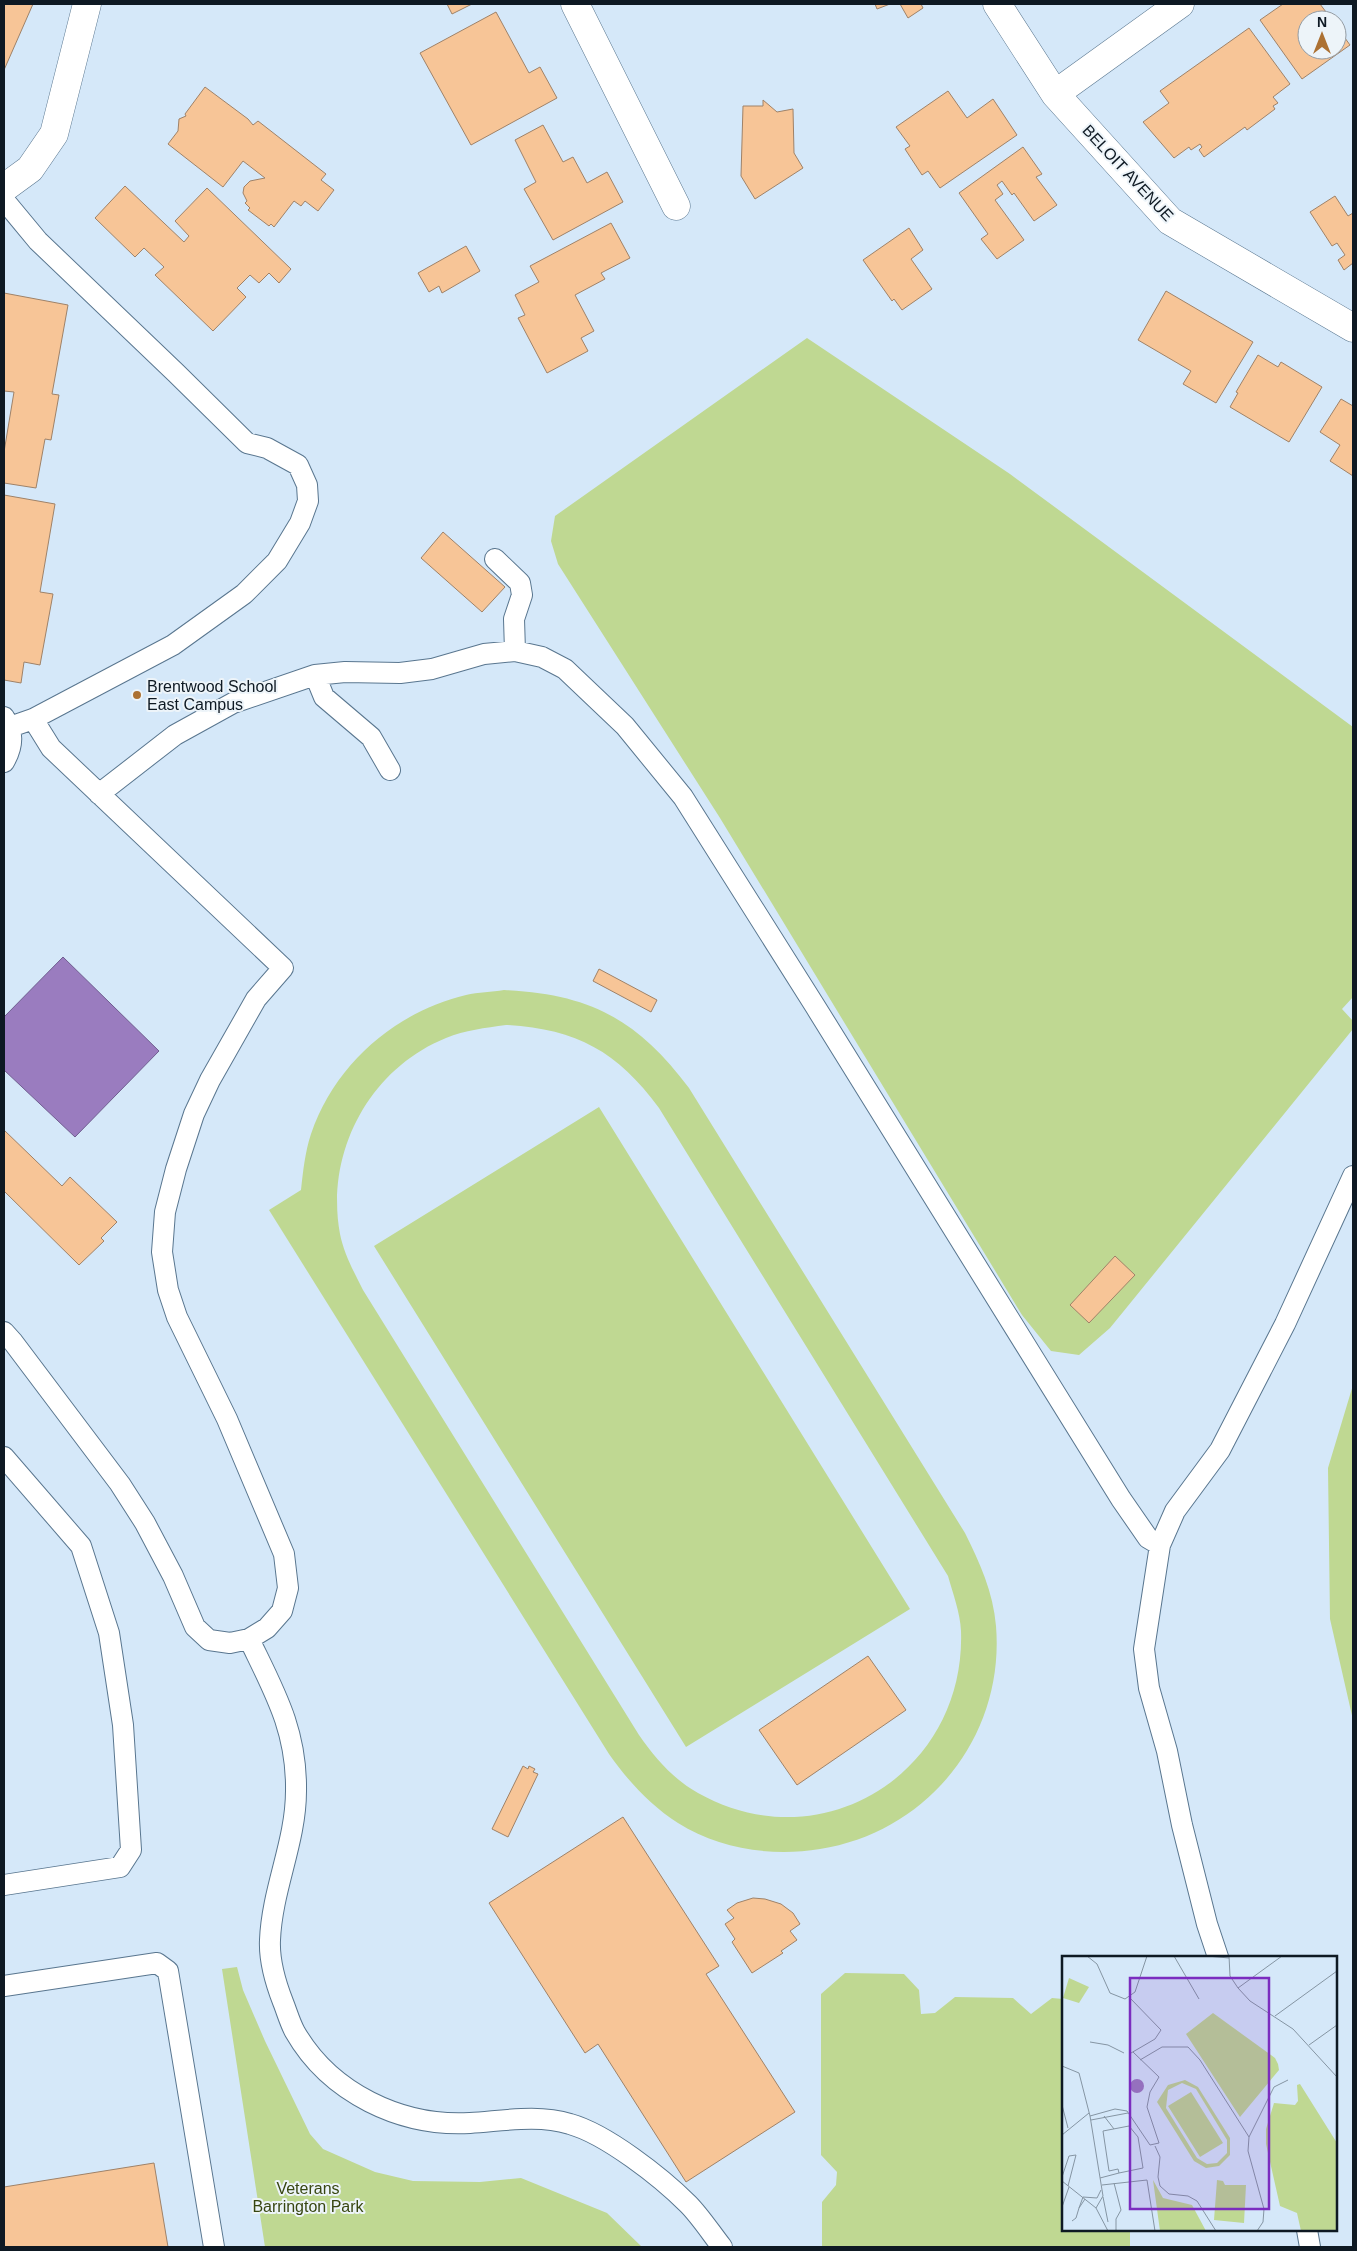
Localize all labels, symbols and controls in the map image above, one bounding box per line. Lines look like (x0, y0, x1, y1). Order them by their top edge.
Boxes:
north arrow (1297, 10, 1347, 60)
text: N (1317, 14, 1327, 30)
street label: BELOIT AVENUE (1079, 122, 1177, 224)
place label: Brentwood School East Campus (147, 678, 277, 713)
marker: Brentwood School East Campus (131, 689, 143, 701)
inset map (1062, 1956, 1337, 2231)
park label: Veterans Barrington Park (252, 2180, 365, 2215)

